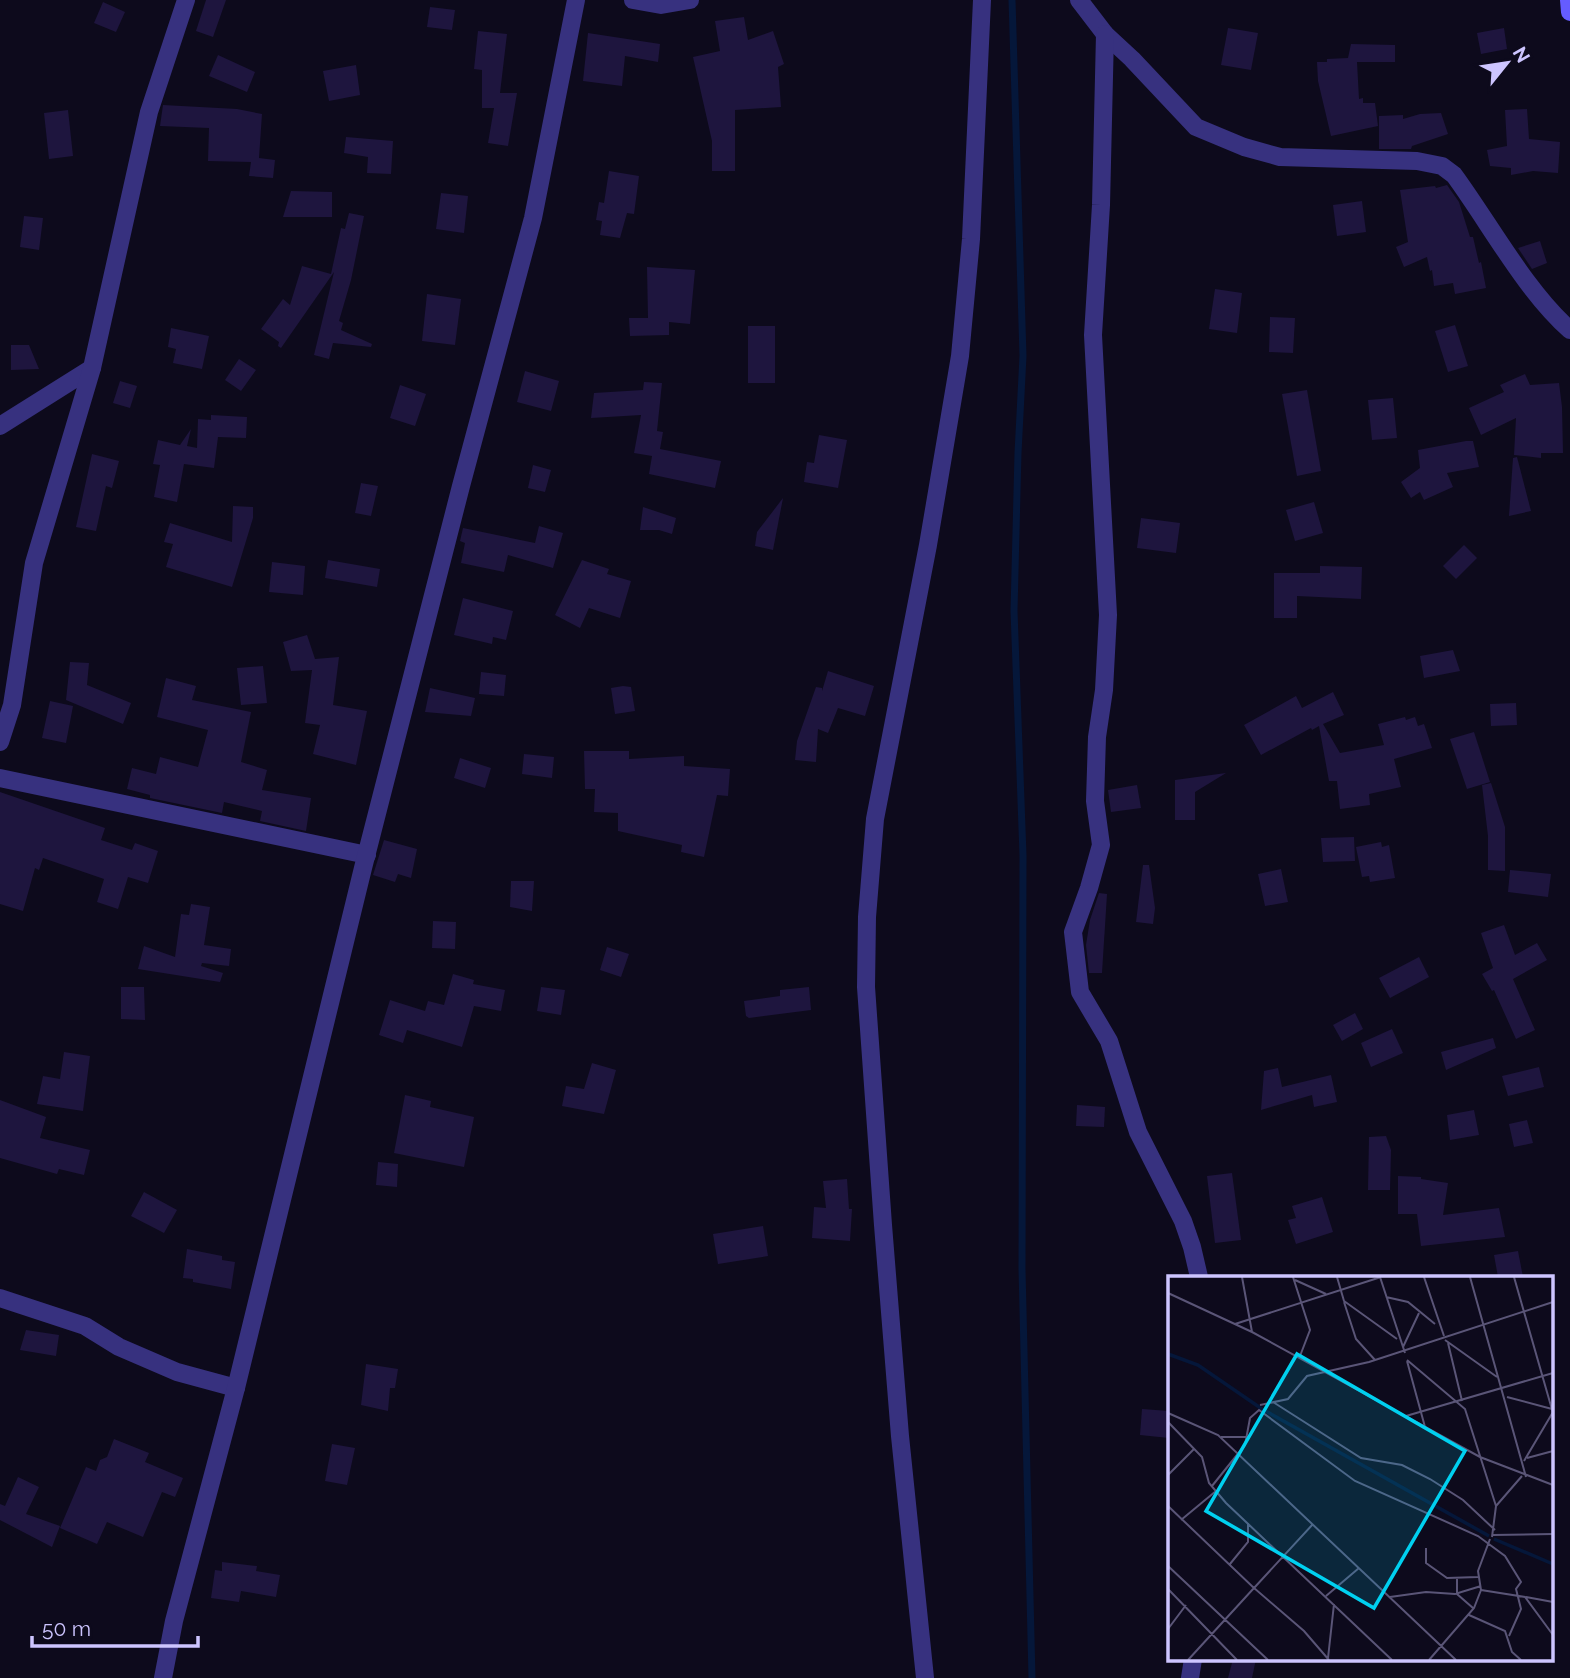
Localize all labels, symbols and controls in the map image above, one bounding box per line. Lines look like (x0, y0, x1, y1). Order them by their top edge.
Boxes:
north arrow (1472, 28, 1542, 98)
text: N (1509, 43, 1535, 66)
inset map (1168, 1276, 1552, 1660)
scale bar (32, 1604, 198, 1648)
text: 50 m (42, 1616, 91, 1641)

